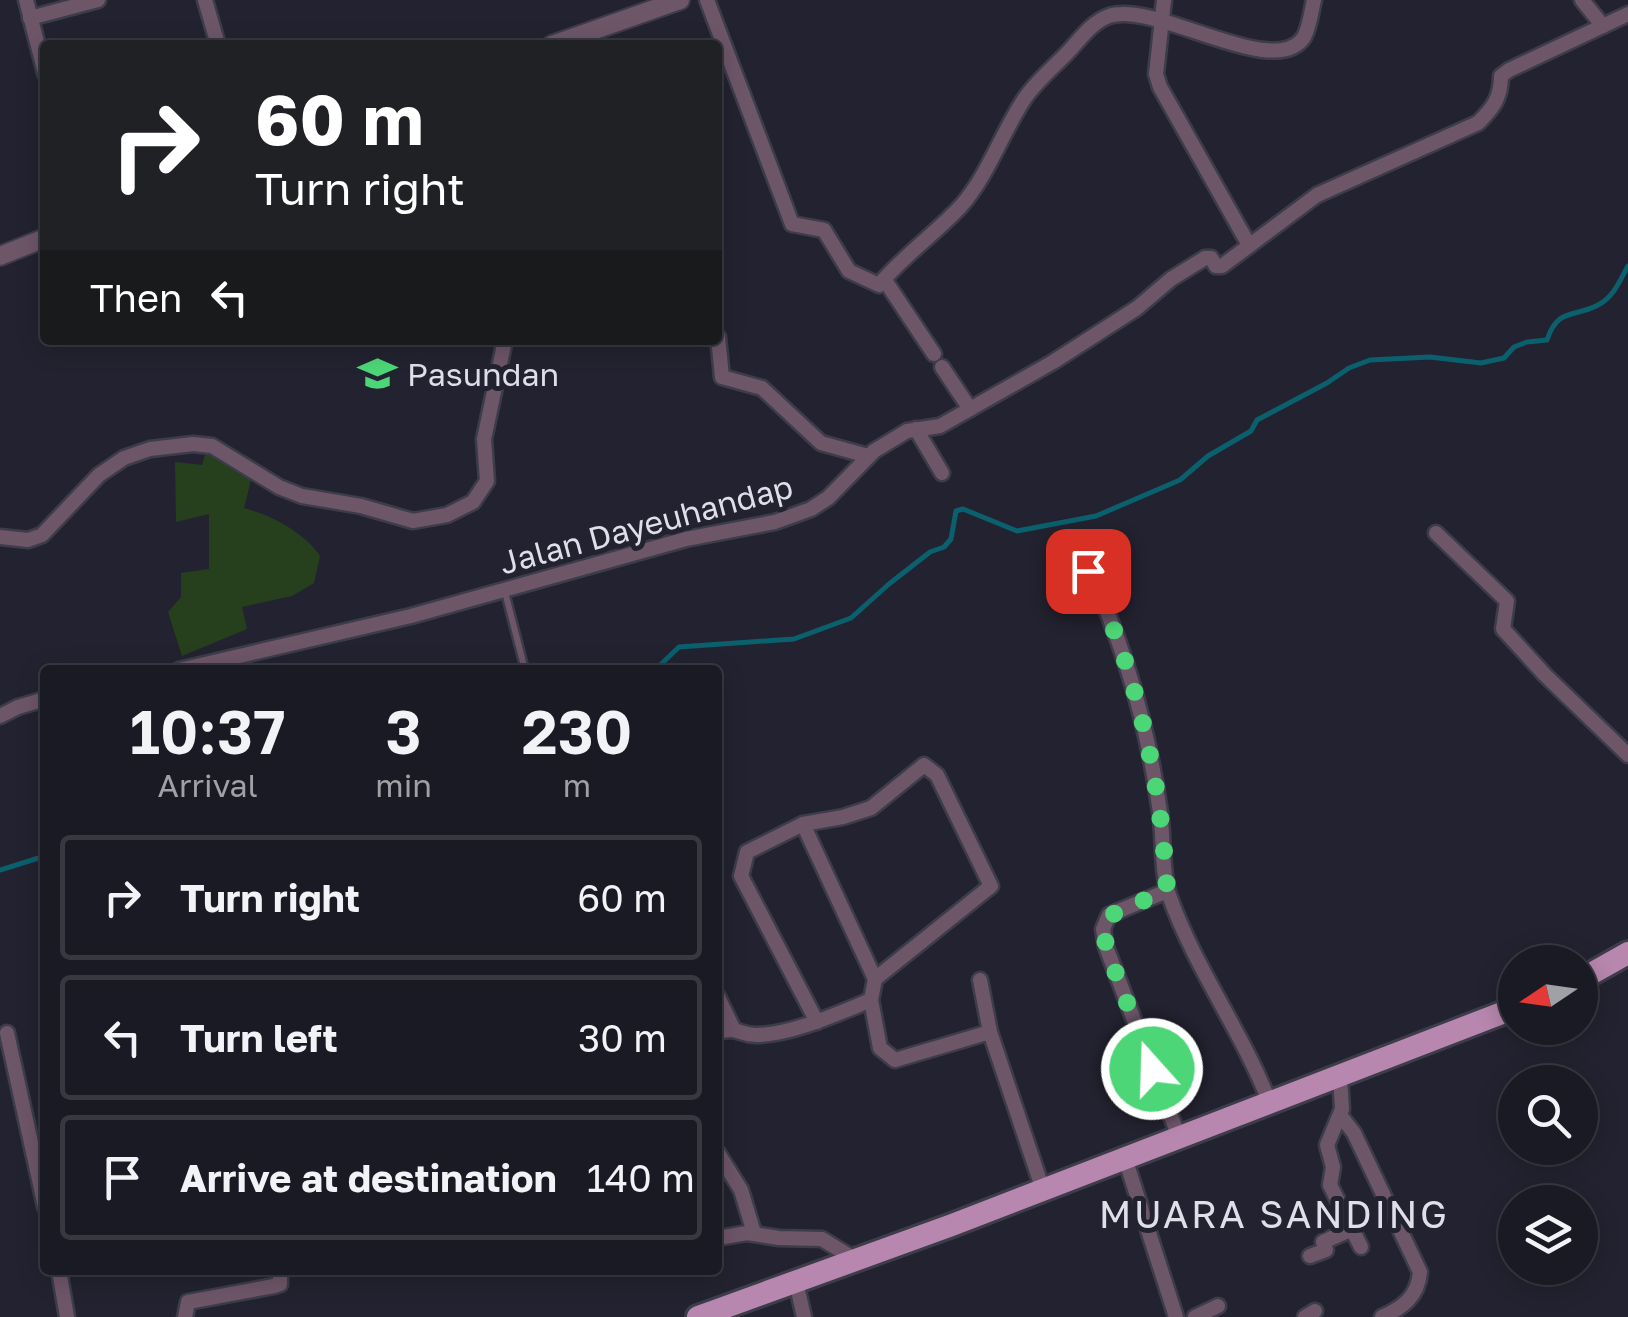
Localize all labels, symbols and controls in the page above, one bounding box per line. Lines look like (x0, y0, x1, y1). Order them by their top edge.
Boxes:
text: 60 m (255, 76, 424, 160)
icon: right (90, 80, 220, 210)
text: Turn right (255, 161, 465, 215)
icon: left (202, 270, 257, 325)
text: Then (90, 275, 182, 320)
school or university icon: Pasundan (356, 353, 398, 395)
place label: Pasundan (407, 355, 559, 393)
street label: Jalan Dayeuhandap (495, 467, 797, 581)
pin (1046, 529, 1131, 614)
icon: arrive (1061, 544, 1116, 599)
text: 10:37 (130, 695, 286, 767)
text: 3 (386, 695, 422, 767)
text: 230 (522, 695, 632, 767)
text: Arrival (158, 766, 258, 804)
text: min (375, 766, 432, 804)
text: m (563, 766, 591, 804)
icon: right (95, 870, 150, 925)
text: Turn right (180, 875, 360, 920)
text: 60 m (577, 875, 667, 920)
north arrow (1498, 945, 1598, 1045)
map controls (1498, 945, 1598, 1285)
icon: left (95, 1010, 150, 1065)
text: Turn left (180, 1015, 338, 1060)
text: 30 m (578, 1015, 667, 1060)
position arrow (1100, 1017, 1204, 1121)
button: search (1498, 1065, 1598, 1165)
icon: arrive (95, 1150, 150, 1205)
text: Arrive at destination (180, 1155, 557, 1200)
text: 140 m (587, 1155, 695, 1200)
button: layers (1498, 1185, 1598, 1285)
district label: MUARA SANDING (1099, 1191, 1449, 1236)

